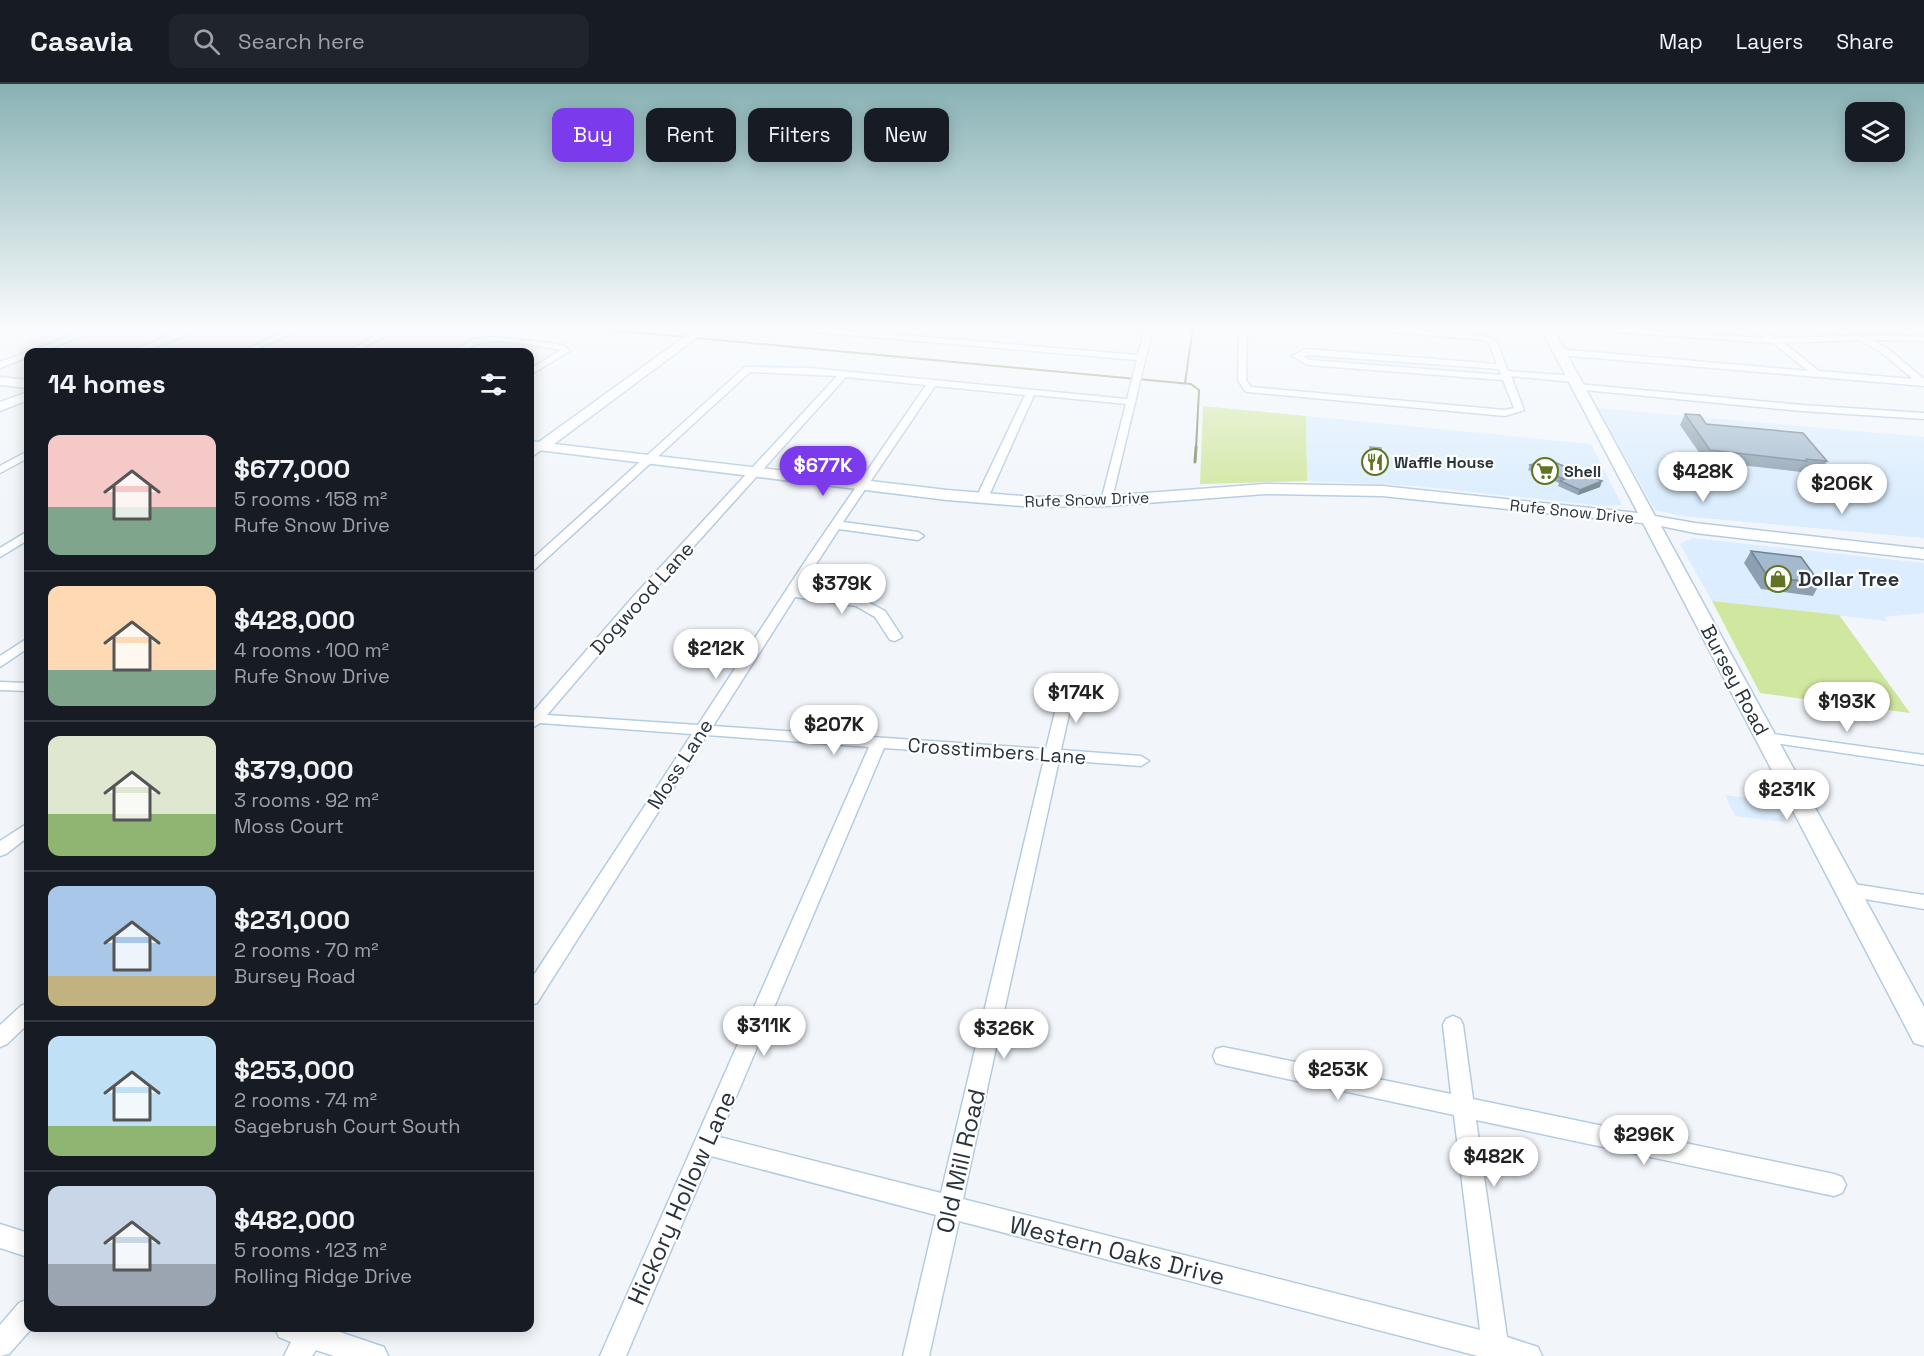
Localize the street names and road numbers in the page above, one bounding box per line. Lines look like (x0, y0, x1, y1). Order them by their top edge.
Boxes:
street label: Rufe Snow Drive (1024, 487, 1150, 512)
street label: Rufe Snow Drive (1509, 495, 1635, 528)
street label: Dogwood Lane (584, 536, 700, 660)
street label: Bursey Road (1695, 620, 1775, 740)
street label: Moss Lane (641, 714, 719, 814)
street label: Crosstimbers Lane (907, 732, 1087, 770)
street label: Hickory Hollow Lane (620, 1086, 743, 1310)
street label: Old Mill Road (929, 1086, 992, 1236)
street label: Western Oaks Drive (1006, 1209, 1228, 1292)

